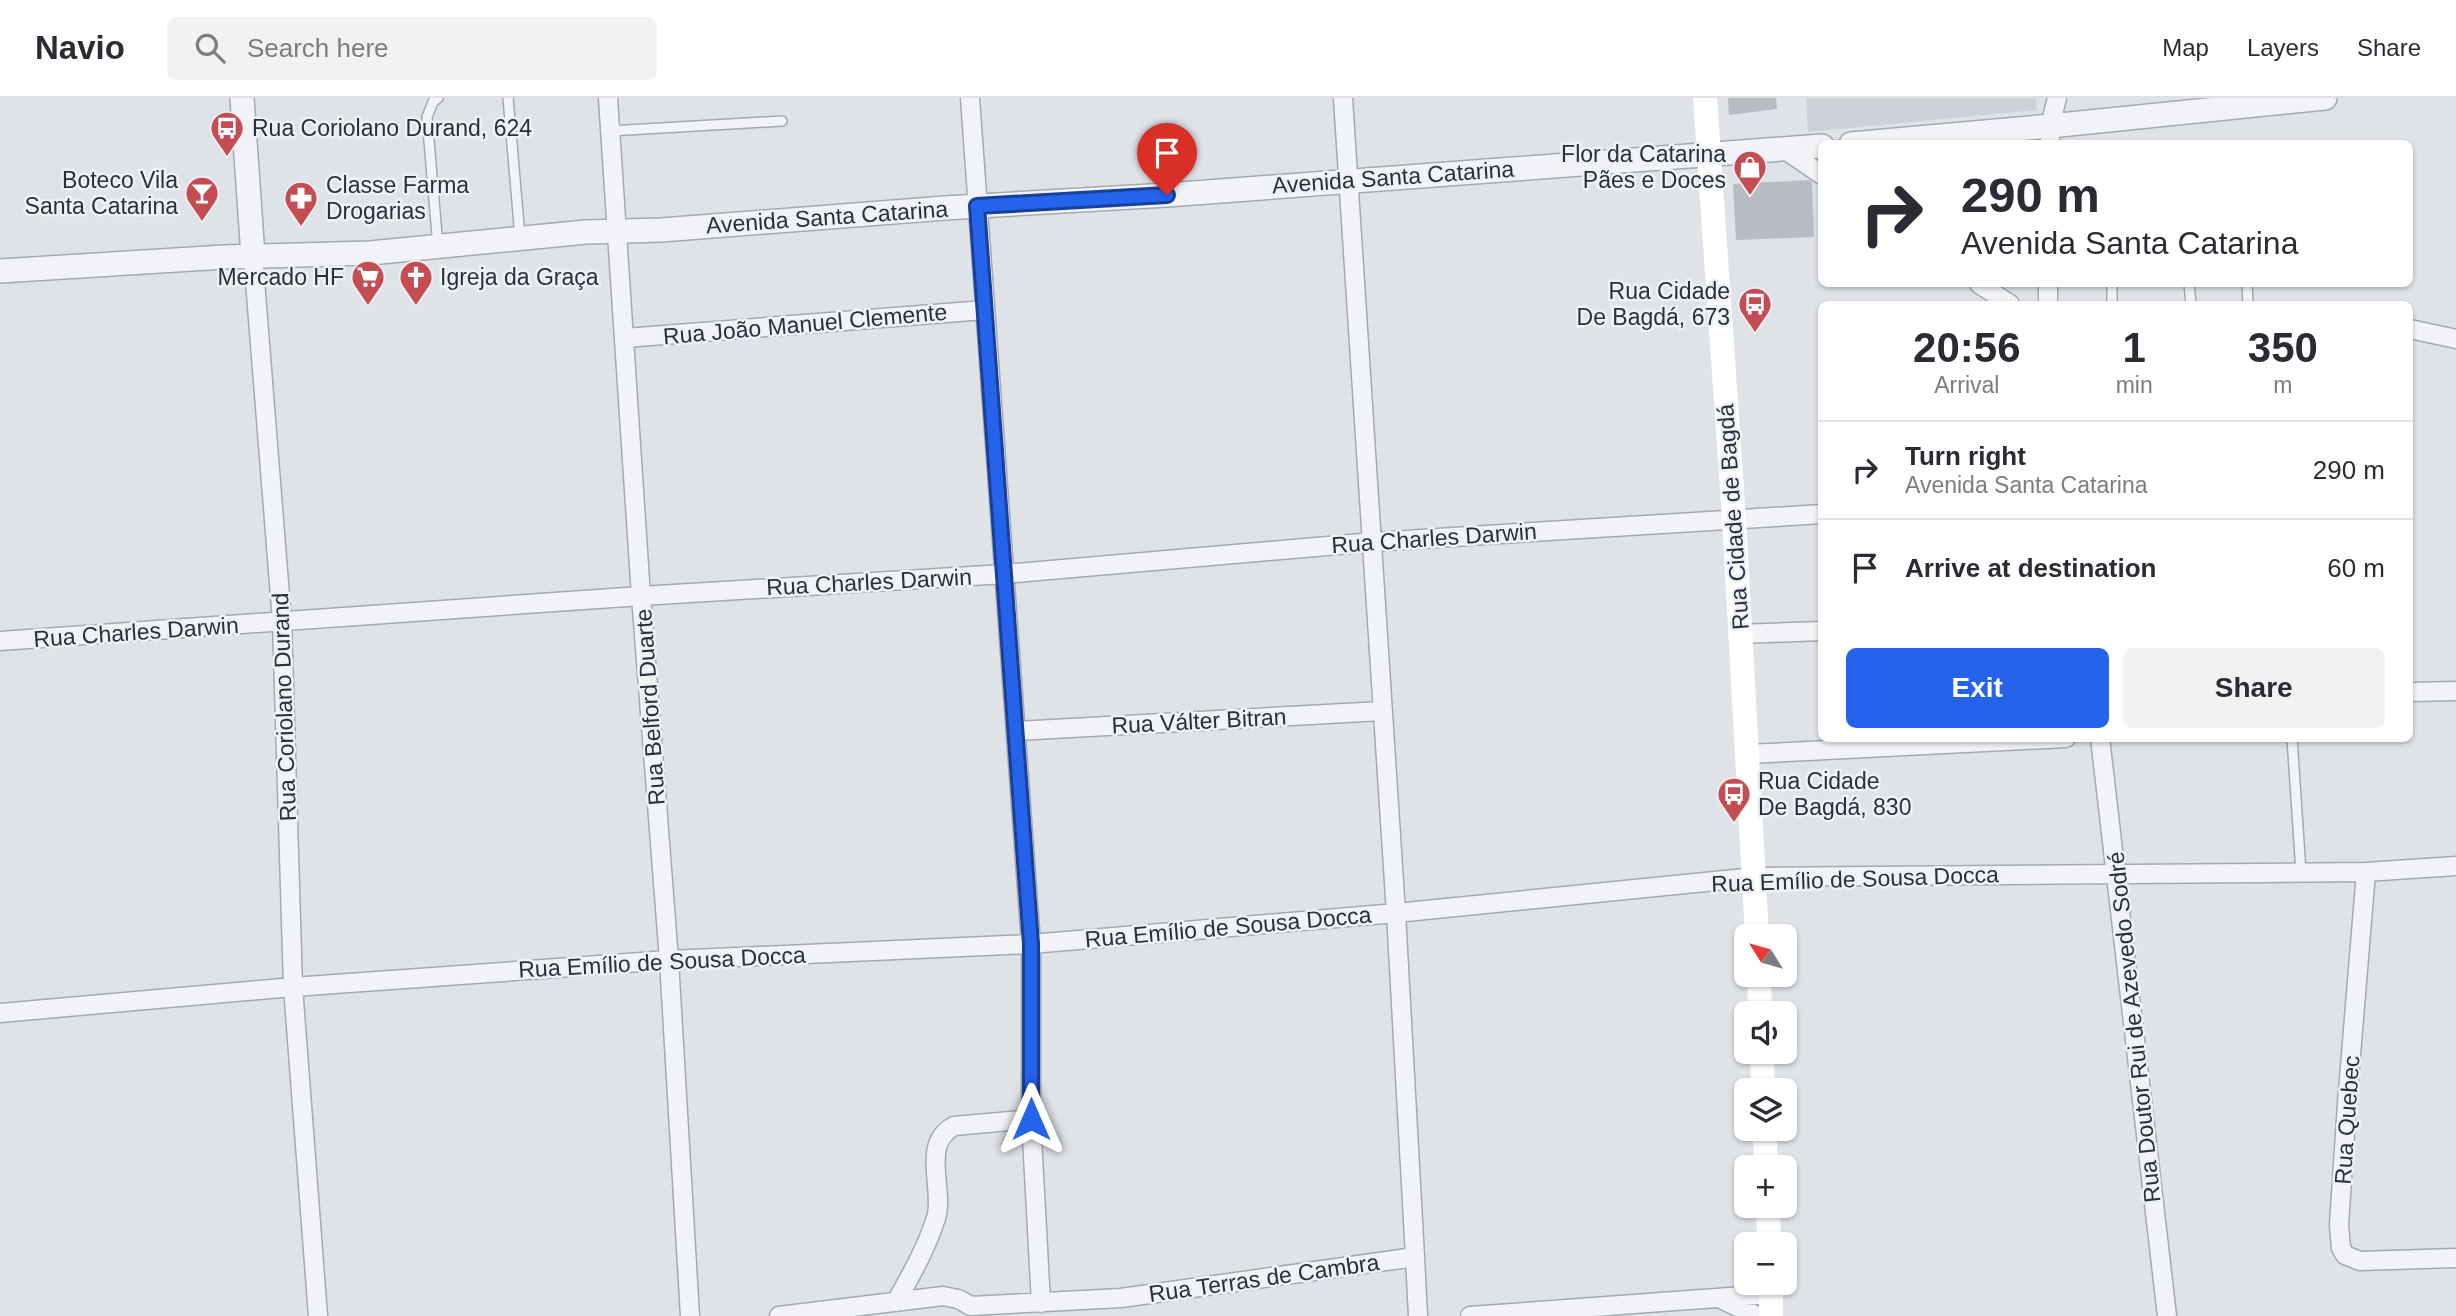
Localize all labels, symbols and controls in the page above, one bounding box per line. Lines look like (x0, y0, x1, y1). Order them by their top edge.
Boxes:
search box (167, 17, 657, 80)
text: Navio (35, 29, 125, 66)
icon: search (191, 29, 229, 67)
text: Search here (247, 33, 389, 63)
text: Map (2162, 34, 2209, 61)
text: Layers (2247, 34, 2319, 61)
text: Share (2357, 34, 2421, 61)
bus stop icon: Rua Coriolano Durand, 624 (208, 109, 246, 158)
place label: Rua Coriolano Durand, 624 (252, 115, 532, 141)
pin (1137, 123, 1197, 195)
icon: arrive (1148, 134, 1186, 172)
place label: Flor da Catarina Pães e Doces (1561, 141, 1726, 193)
shop icon: Flor da Catarina Pães e Doces (1731, 148, 1769, 197)
street label: Avenida Santa Catarina (1271, 156, 1515, 198)
place label: Boteco Vila Santa Catarina (25, 167, 178, 219)
icon: right (1846, 168, 1937, 259)
text: 290 m (1961, 168, 2100, 222)
place label: Classe Farma Drogarias (326, 172, 469, 224)
bar icon: Boteco Vila Santa Catarina (183, 174, 221, 223)
pharmacy icon: Classe Farma Drogarias (282, 179, 320, 228)
street label: Avenida Santa Catarina (705, 196, 949, 238)
text: Avenida Santa Catarina (1961, 225, 2298, 261)
supermarket icon: Mercado HF (349, 258, 387, 307)
church icon: Igreja da Graça (397, 258, 435, 307)
place label: Mercado HF (217, 264, 344, 290)
place label: Igreja da Graça (440, 264, 599, 290)
place label: Rua Cidade De Bagdá, 673 (1577, 278, 1730, 330)
bus stop icon: Rua Cidade De Bagdá, 673 (1736, 285, 1774, 334)
street label: Rua João Manuel Clemente (662, 299, 948, 349)
text: 20:56 (1913, 324, 2021, 371)
text: 1 (2122, 324, 2146, 371)
text: 350 (2248, 324, 2318, 371)
text: Arrival (1934, 372, 1999, 398)
text: min (2116, 372, 2153, 398)
text: m (2273, 372, 2292, 398)
street label: Rua Cidade de Bagdá (1712, 403, 1754, 631)
text: Turn right (1905, 441, 2026, 471)
icon: right (1846, 451, 1884, 489)
text: 290 m (2313, 455, 2385, 485)
text: Avenida Santa Catarina (1905, 472, 2148, 498)
street label: Rua Charles Darwin (1330, 518, 1538, 558)
icon: arrive (1846, 549, 1884, 587)
text: Arrive at destination (1905, 553, 2156, 583)
text: 60 m (2327, 553, 2385, 583)
street label: Rua Charles Darwin (766, 564, 972, 600)
street label: Rua Coriolano Durand (267, 592, 301, 822)
street label: Rua Belford Duarte (630, 608, 670, 806)
street label: Rua Charles Darwin (32, 612, 240, 652)
button: Exit (1846, 648, 2109, 728)
button: Share (2123, 648, 2385, 728)
street label: Rua Válter Bitran (1111, 703, 1287, 739)
place label: Rua Cidade De Bagdá, 830 (1758, 768, 1911, 820)
bus stop icon: Rua Cidade De Bagdá, 830 (1715, 775, 1753, 824)
street label: Rua Doutor Rui de Azevedo Sodré (2103, 850, 2165, 1204)
street label: Rua Emílio de Sousa Docca (1711, 861, 1999, 897)
street label: Rua Emílio de Sousa Docca (1084, 901, 1373, 952)
north arrow (1734, 924, 1797, 987)
map controls (1734, 924, 1797, 1295)
street label: Rua Emílio de Sousa Docca (518, 941, 807, 983)
button: sound (1734, 1001, 1797, 1064)
street label: Rua Quebec (2330, 1055, 2364, 1185)
button: layers (1734, 1078, 1797, 1141)
position arrow (994, 1082, 1068, 1156)
button: + (1734, 1155, 1797, 1218)
button: − (1734, 1232, 1797, 1295)
street label: Rua Terras de Cambra (1147, 1249, 1381, 1307)

